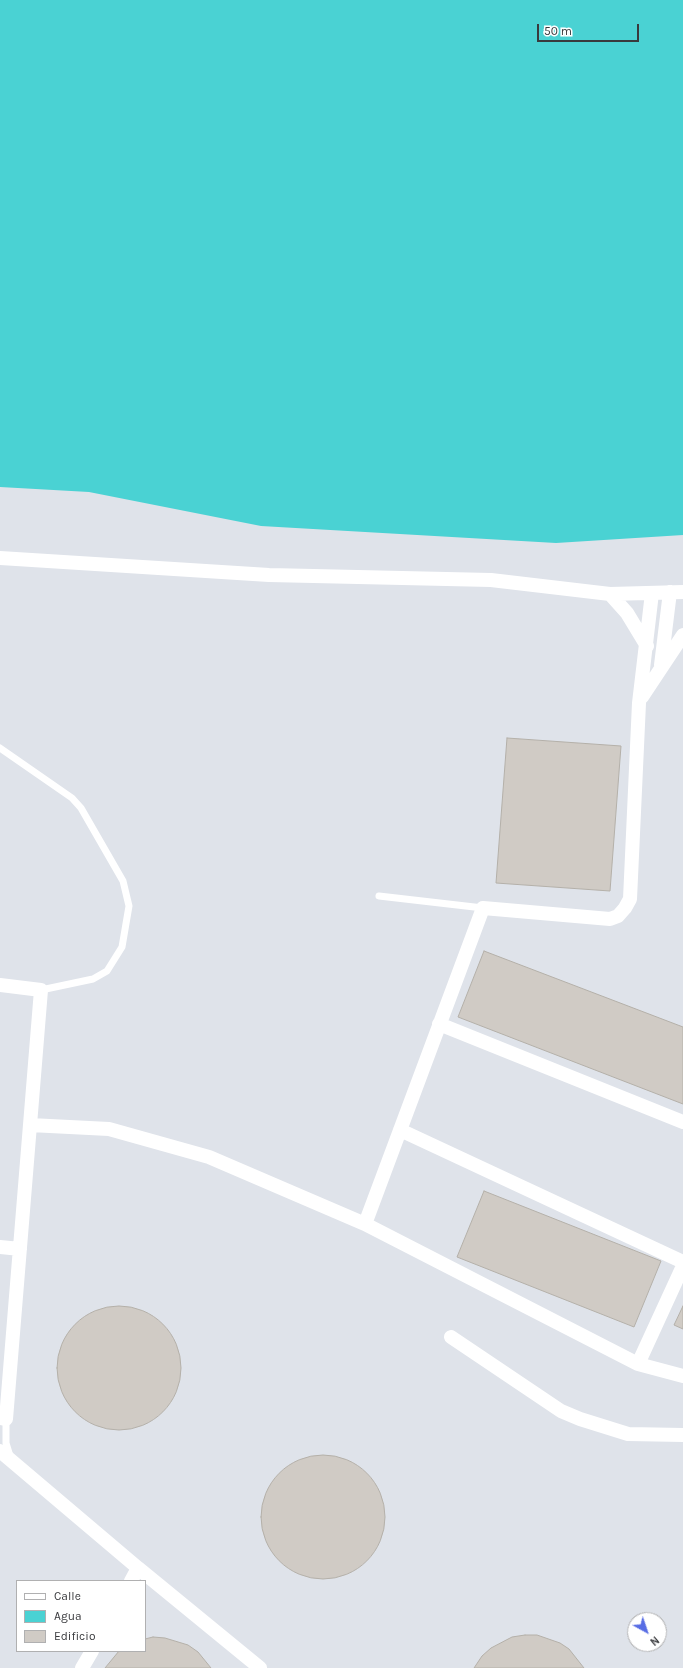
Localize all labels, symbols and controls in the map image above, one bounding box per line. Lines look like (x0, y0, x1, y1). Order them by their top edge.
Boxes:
scale bar (539, 16, 641, 42)
text: 50 m (544, 24, 572, 38)
legend (16, 1580, 146, 1652)
text: Calle (54, 1589, 81, 1603)
text: Agua (54, 1609, 82, 1623)
north arrow (627, 1612, 667, 1652)
text: Edificio (54, 1629, 95, 1643)
text: N (647, 1633, 662, 1648)

